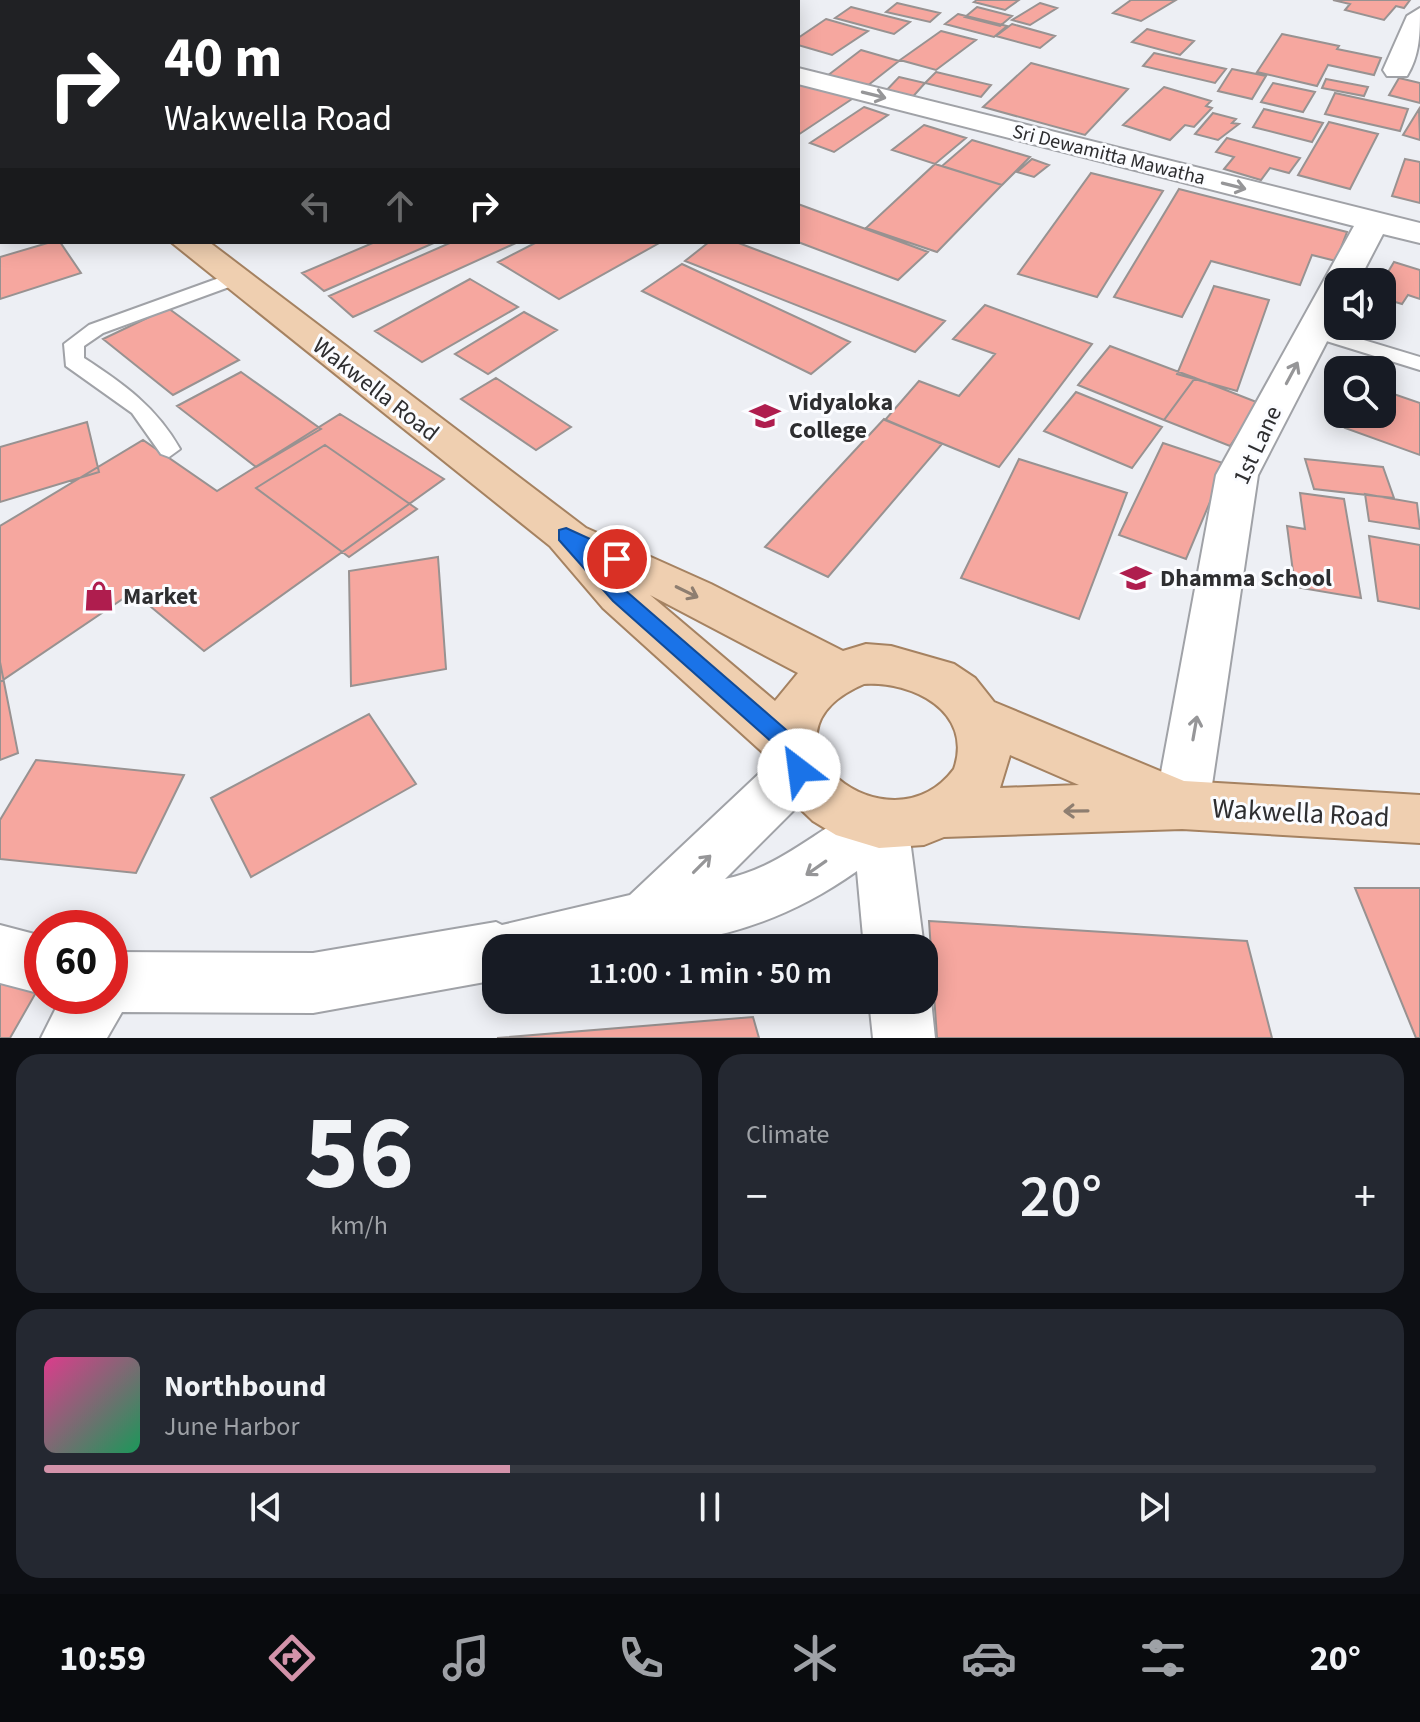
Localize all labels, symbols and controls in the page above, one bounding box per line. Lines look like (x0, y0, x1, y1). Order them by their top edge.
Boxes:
text: 40 m (164, 19, 282, 98)
icon: right (32, 32, 136, 136)
one-way arrow (860, 88, 886, 103)
text: Wakwella Road (164, 93, 392, 144)
street label: Sri Dewamitta Mawatha (1009, 117, 1208, 192)
one-way arrow (1221, 179, 1247, 194)
icon: left (294, 184, 338, 228)
icon: ahead (378, 184, 422, 228)
icon: right (462, 184, 506, 228)
map controls (1324, 268, 1396, 428)
button: sound (1324, 268, 1396, 340)
street label: Wakwella Road (305, 329, 446, 450)
button: search (1324, 356, 1396, 428)
one-way arrow (1284, 362, 1300, 386)
place label: Vidyaloka College (788, 385, 893, 448)
school or university icon: Vidyaloka College (748, 399, 782, 433)
street label: 1st Lane (1224, 400, 1291, 490)
pin (583, 525, 651, 593)
icon: arrive (595, 537, 639, 581)
school or university icon: Dhamma School (1119, 561, 1153, 595)
place label: Dhamma School (1160, 561, 1332, 596)
shop icon: Market (82, 579, 116, 613)
place label: Market (123, 579, 197, 614)
one-way arrow (674, 585, 698, 601)
one-way arrow (1188, 716, 1203, 741)
position arrow (757, 728, 841, 812)
street label: Wakwella Road (1211, 788, 1391, 838)
one-way arrow (1063, 803, 1090, 818)
one-way arrow (692, 854, 711, 874)
one-way arrow (805, 860, 827, 876)
speed limit sign: 60 (24, 910, 128, 1014)
text: 11:00 · 1 min · 50 m (588, 952, 832, 995)
text: 56 (304, 1081, 414, 1229)
text: Climate (746, 1116, 830, 1153)
text: 20° (1020, 1155, 1102, 1240)
text: − (746, 1166, 768, 1229)
text: + (1354, 1166, 1376, 1229)
text: km/h (330, 1207, 388, 1244)
text: Northbound (164, 1365, 326, 1408)
text: June Harbor (164, 1408, 300, 1445)
icon: previous (244, 1485, 288, 1529)
icon: pause (688, 1485, 732, 1529)
icon: next (1132, 1485, 1176, 1529)
icon: directions (264, 1630, 320, 1686)
icon: music (438, 1630, 494, 1686)
icon: phone (613, 1630, 669, 1686)
icon: climate (787, 1630, 843, 1686)
icon: car (961, 1630, 1017, 1686)
icon: filters (1135, 1630, 1191, 1686)
text: 10:59 (59, 1633, 146, 1684)
text: 20° (1310, 1633, 1361, 1684)

